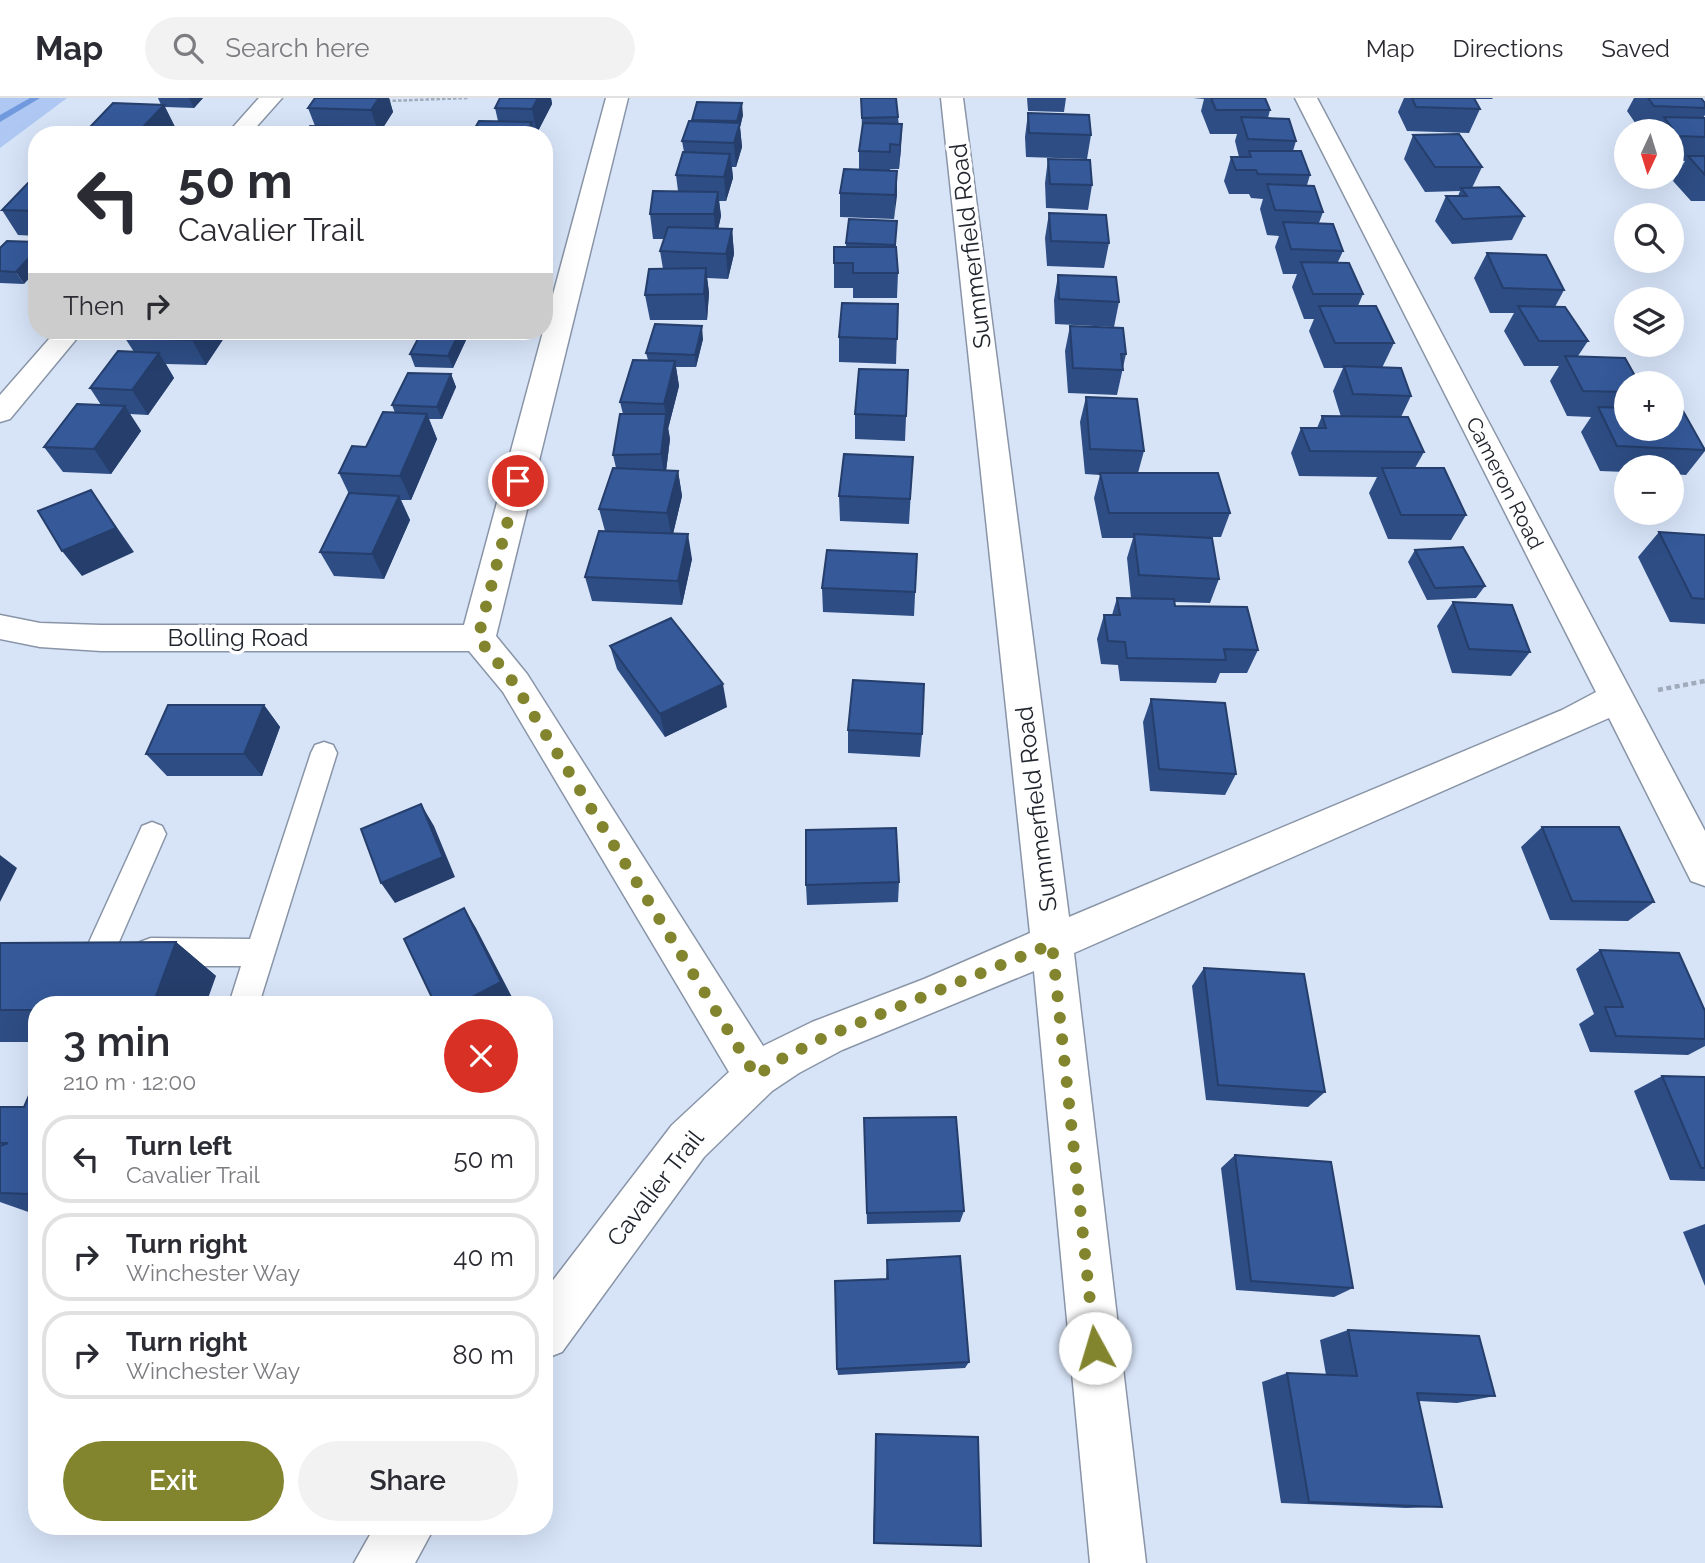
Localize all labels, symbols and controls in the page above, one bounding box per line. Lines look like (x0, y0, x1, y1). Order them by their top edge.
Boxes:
search box (145, 17, 635, 80)
text: Map (35, 29, 103, 68)
icon: search (169, 29, 207, 67)
text: Search here (225, 33, 370, 63)
text: Map (1366, 34, 1415, 63)
text: Directions (1453, 34, 1563, 63)
text: Saved (1601, 34, 1670, 63)
north arrow (1614, 119, 1684, 189)
map controls (1614, 119, 1684, 525)
street label: Summerfield Road (943, 142, 997, 350)
text: 50 m (178, 152, 293, 209)
icon: left (63, 154, 154, 245)
button: search (1614, 203, 1684, 273)
text: Cavalier Trail (178, 211, 364, 248)
icon: right (138, 287, 176, 325)
button: layers (1614, 287, 1684, 357)
text: Then (63, 291, 124, 321)
button: + (1614, 371, 1684, 441)
street label: Cameron Road (1461, 413, 1549, 553)
pin (488, 451, 548, 511)
button: − (1614, 455, 1684, 525)
icon: arrive (499, 462, 537, 500)
street label: Bolling Road (167, 623, 309, 652)
street label: Summerfield Road (1009, 705, 1063, 913)
text: 3 min (63, 1017, 171, 1066)
button: close (444, 1019, 518, 1093)
text: 210 m · 12:00 (63, 1068, 196, 1095)
street label: Cavalier Trail (601, 1124, 710, 1252)
text: Turn left (126, 1131, 232, 1161)
icon: left (67, 1140, 105, 1178)
text: 50 m (453, 1144, 514, 1174)
text: Cavalier Trail (126, 1161, 260, 1188)
text: Turn right (126, 1229, 247, 1259)
icon: right (67, 1238, 105, 1276)
text: 40 m (453, 1242, 514, 1272)
text: Winchester Way (126, 1259, 300, 1286)
position arrow (1058, 1311, 1132, 1385)
text: Turn right (126, 1327, 247, 1357)
icon: right (67, 1336, 105, 1374)
text: 80 m (452, 1340, 514, 1370)
text: Winchester Way (126, 1357, 300, 1384)
button: Exit (63, 1441, 284, 1521)
button: Share (298, 1441, 518, 1521)

